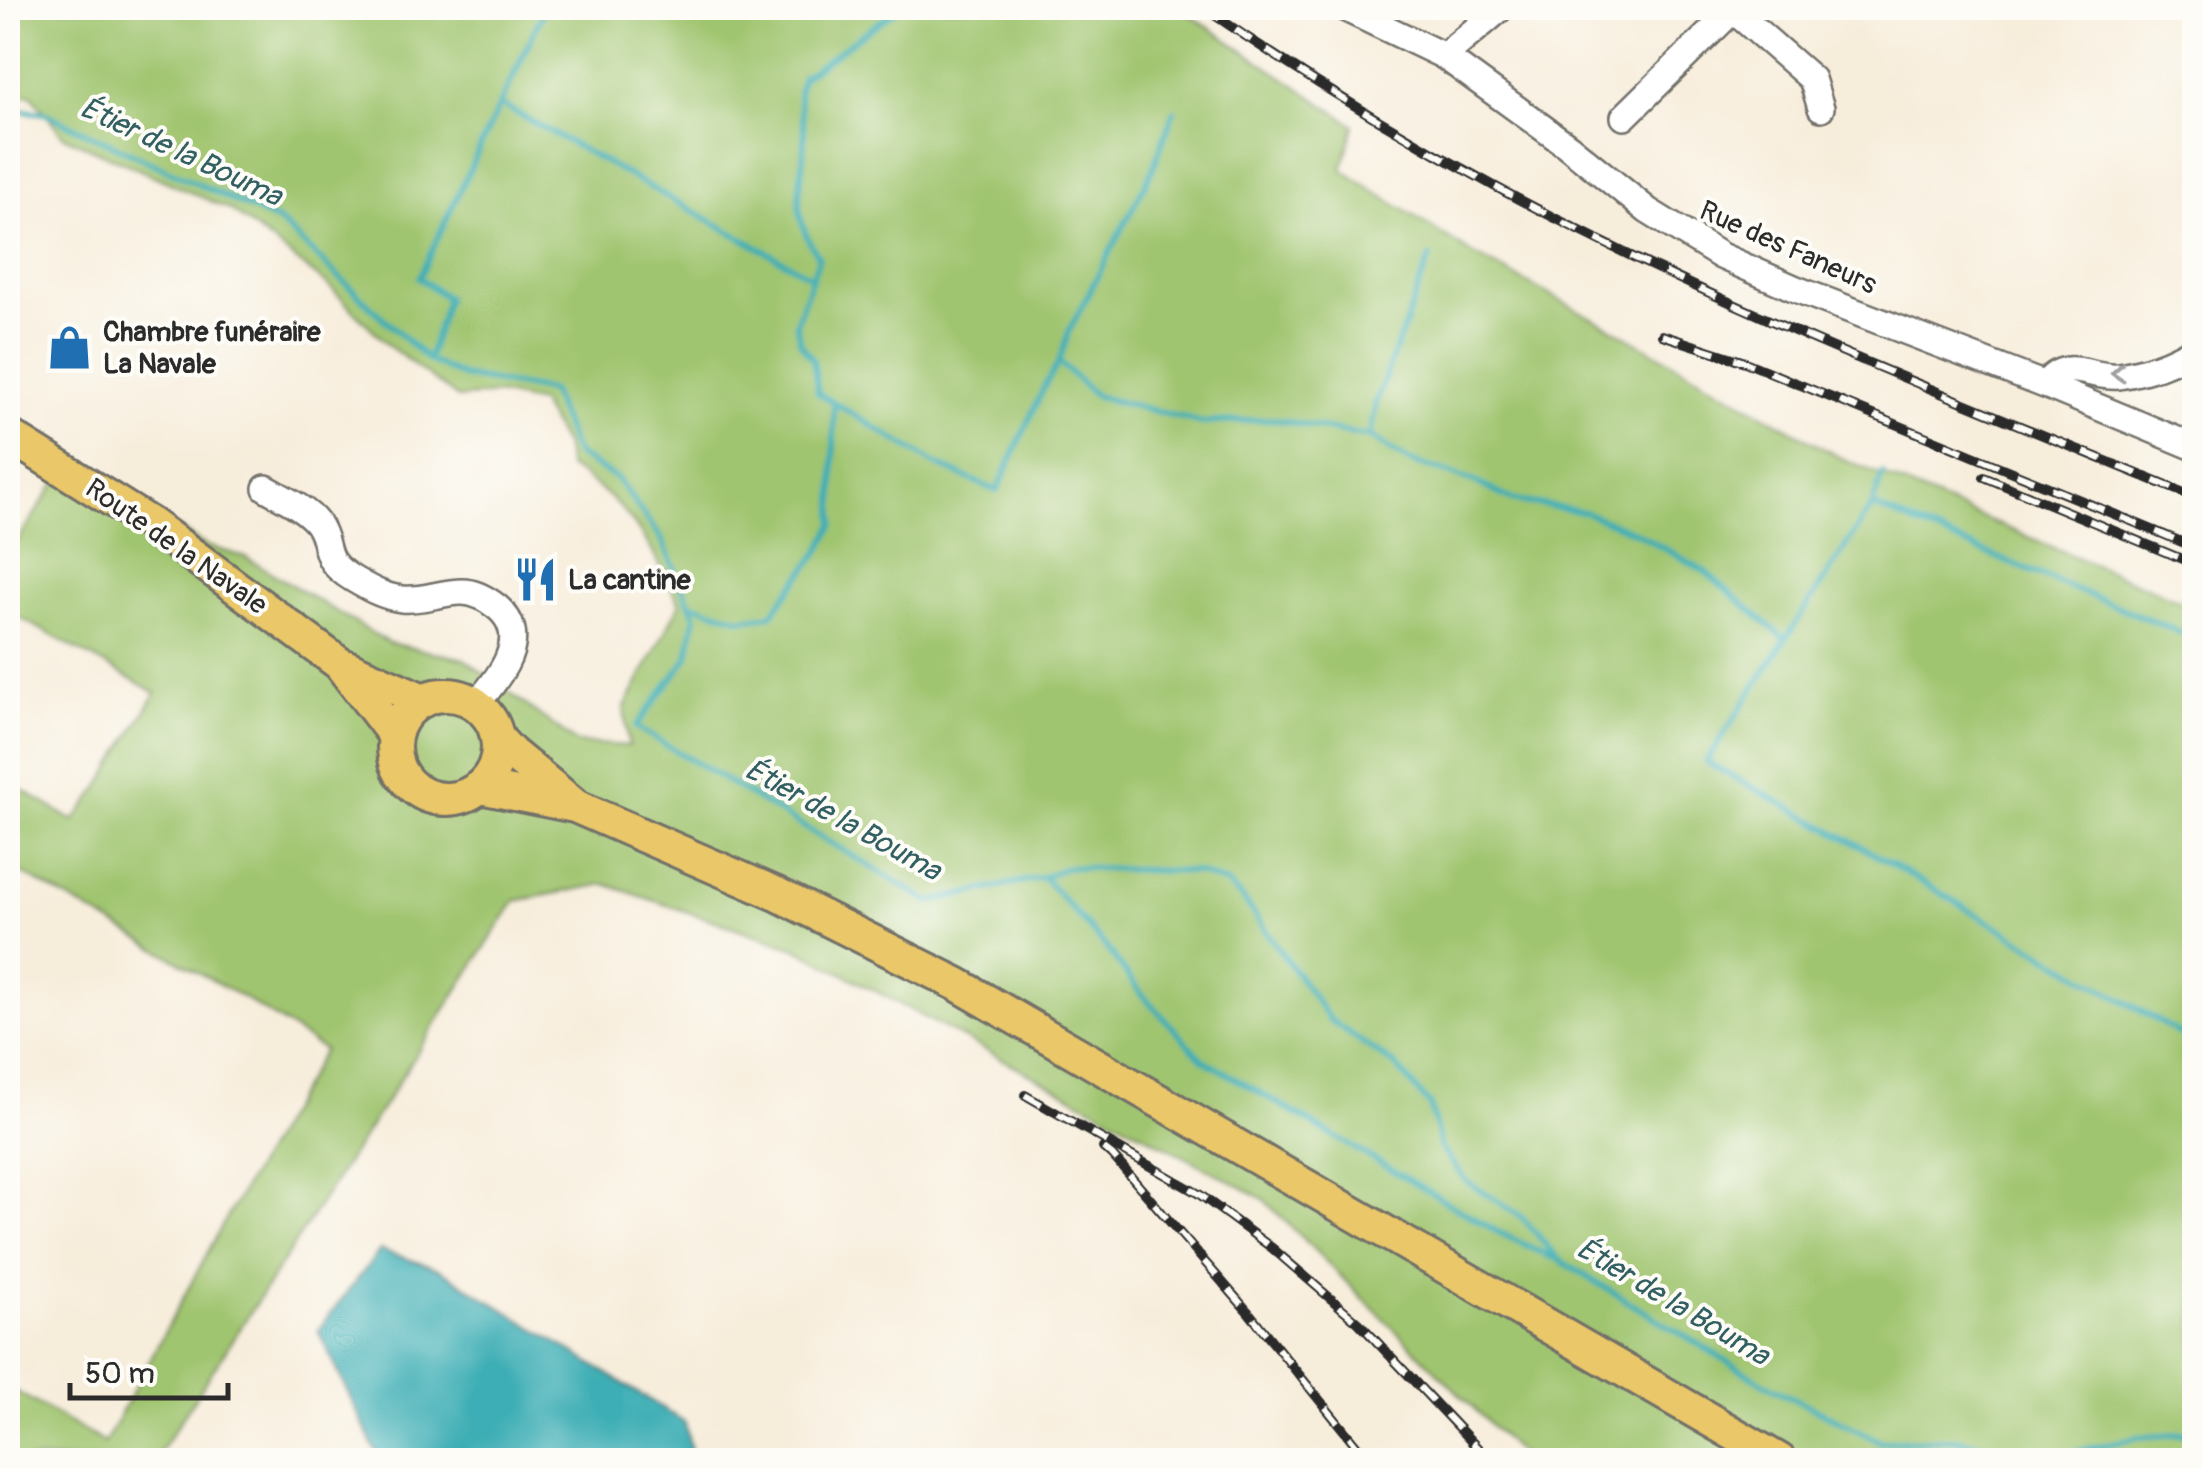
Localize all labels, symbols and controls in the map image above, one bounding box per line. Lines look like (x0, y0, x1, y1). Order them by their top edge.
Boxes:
water label: Étier de la Bouma (74, 89, 289, 216)
street label: Rue des Faneurs (1694, 193, 1882, 303)
place label: Chambre funéraire La Navale (103, 315, 322, 382)
shop icon: Chambre funéraire La Navale (46, 324, 94, 372)
one-way arrow (2110, 361, 2126, 383)
street label: Route de la Navale (78, 471, 274, 623)
restaurant icon: La cantine (511, 556, 559, 604)
place label: La cantine (568, 563, 692, 598)
water label: Étier de la Bouma (739, 751, 949, 890)
water label: Étier de la Bouma (1570, 1230, 1778, 1375)
scale bar (70, 1338, 228, 1400)
text: 50 m (85, 1355, 155, 1392)

